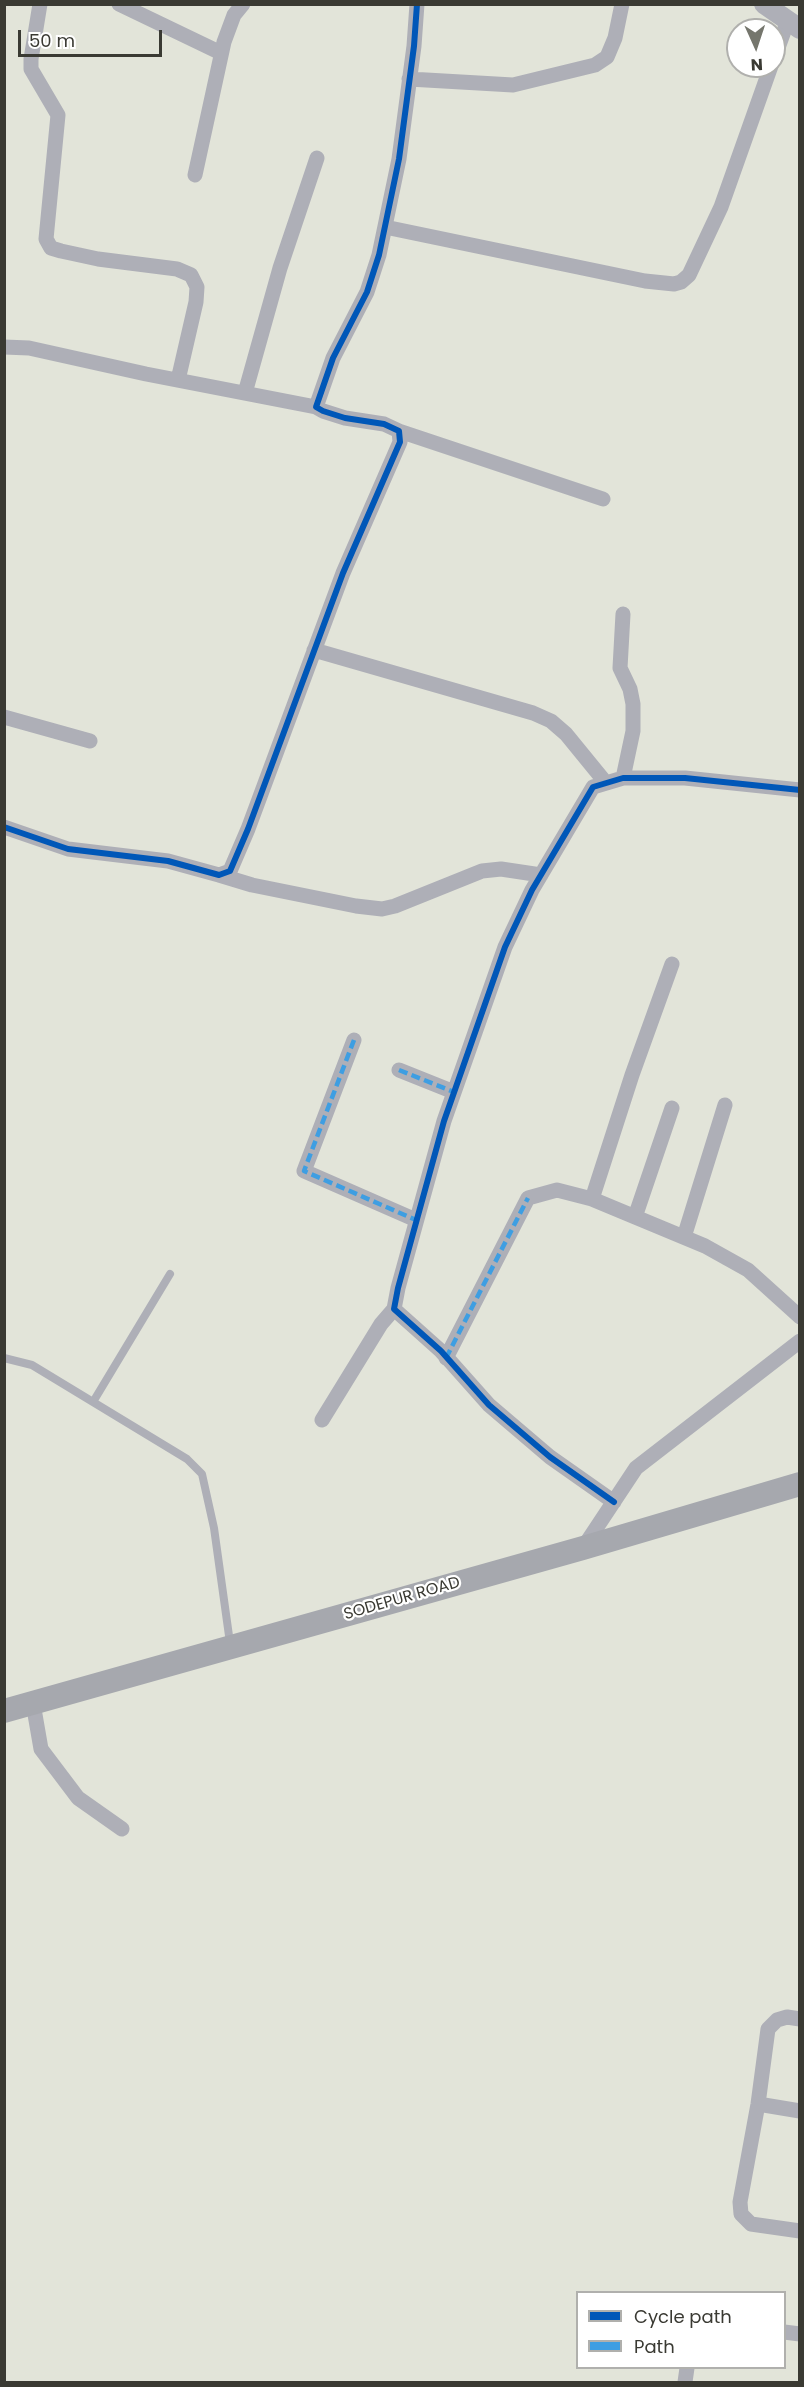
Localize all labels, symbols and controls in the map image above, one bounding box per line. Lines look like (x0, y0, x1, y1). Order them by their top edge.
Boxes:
scale bar (21, 18, 165, 56)
north arrow (726, 18, 786, 78)
text: 50 m (29, 28, 75, 53)
text: N (750, 53, 763, 76)
street label: SODEPUR ROAD (342, 1573, 462, 1625)
legend (576, 2291, 786, 2369)
text: Cycle path (634, 2304, 732, 2329)
text: Path (634, 2334, 675, 2359)

